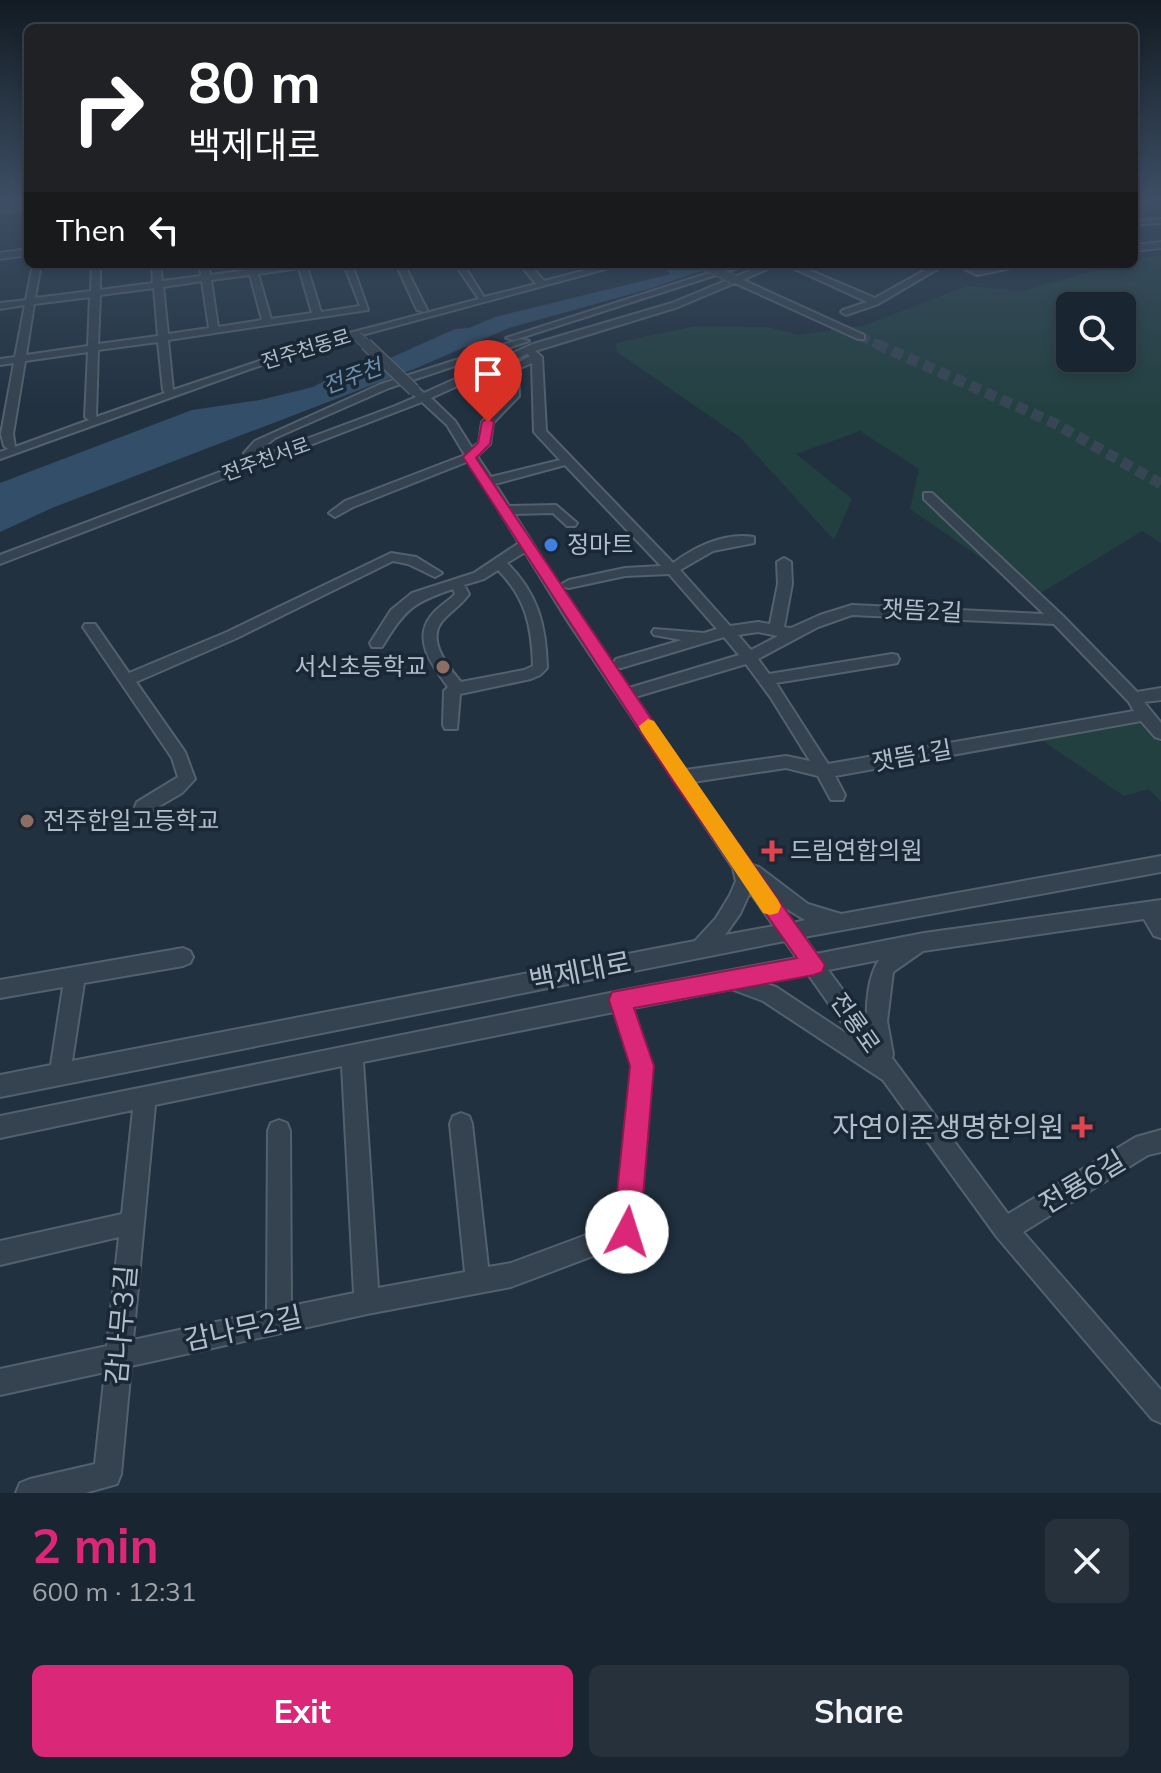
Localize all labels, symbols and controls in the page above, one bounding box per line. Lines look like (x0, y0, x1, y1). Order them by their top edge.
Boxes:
text: 80 m (188, 47, 321, 117)
icon: right (56, 56, 160, 160)
text: 백제대로 (188, 122, 320, 167)
icon: left (142, 208, 186, 252)
text: Then (56, 211, 126, 249)
map controls (1056, 292, 1136, 372)
button: search (1056, 292, 1136, 372)
street label: 전주천동로 (258, 323, 353, 374)
pin (454, 340, 522, 422)
water label: 전주천 (319, 352, 388, 400)
icon: arrive (466, 352, 510, 396)
street label: 전주천서로 (218, 431, 313, 486)
place label: 정마트 (567, 529, 633, 559)
marker: 정마트 (542, 536, 560, 554)
street label: 잿뜸2길 (881, 593, 963, 627)
place label: 서신초등학교 (295, 651, 427, 681)
marker: 서신초등학교 (434, 658, 452, 676)
street label: 잿뜸1길 (870, 733, 954, 777)
place label: 전주한일고등학교 (43, 805, 220, 835)
marker: 전주한일고등학교 (18, 812, 36, 830)
place label: 드림연합의원 (790, 835, 922, 865)
marker: 드림연합의원 (761, 840, 783, 862)
street label: 백제대로 (526, 943, 634, 998)
street label: 전룡로 (825, 987, 887, 1058)
place label: 자연이준생명한의원 (832, 1109, 1064, 1144)
marker: 자연이준생명한의원 (1071, 1116, 1093, 1138)
street label: 전룡6길 (1032, 1142, 1131, 1221)
position arrow (585, 1190, 669, 1274)
street label: 감나무3길 (98, 1264, 143, 1386)
street label: 감나무2길 (181, 1298, 305, 1357)
text: 2 min (32, 1515, 159, 1575)
button: close (1045, 1519, 1129, 1603)
text: 600 m · 12:31 (32, 1575, 196, 1608)
button: Exit (32, 1665, 573, 1757)
button: Share (589, 1665, 1129, 1757)

